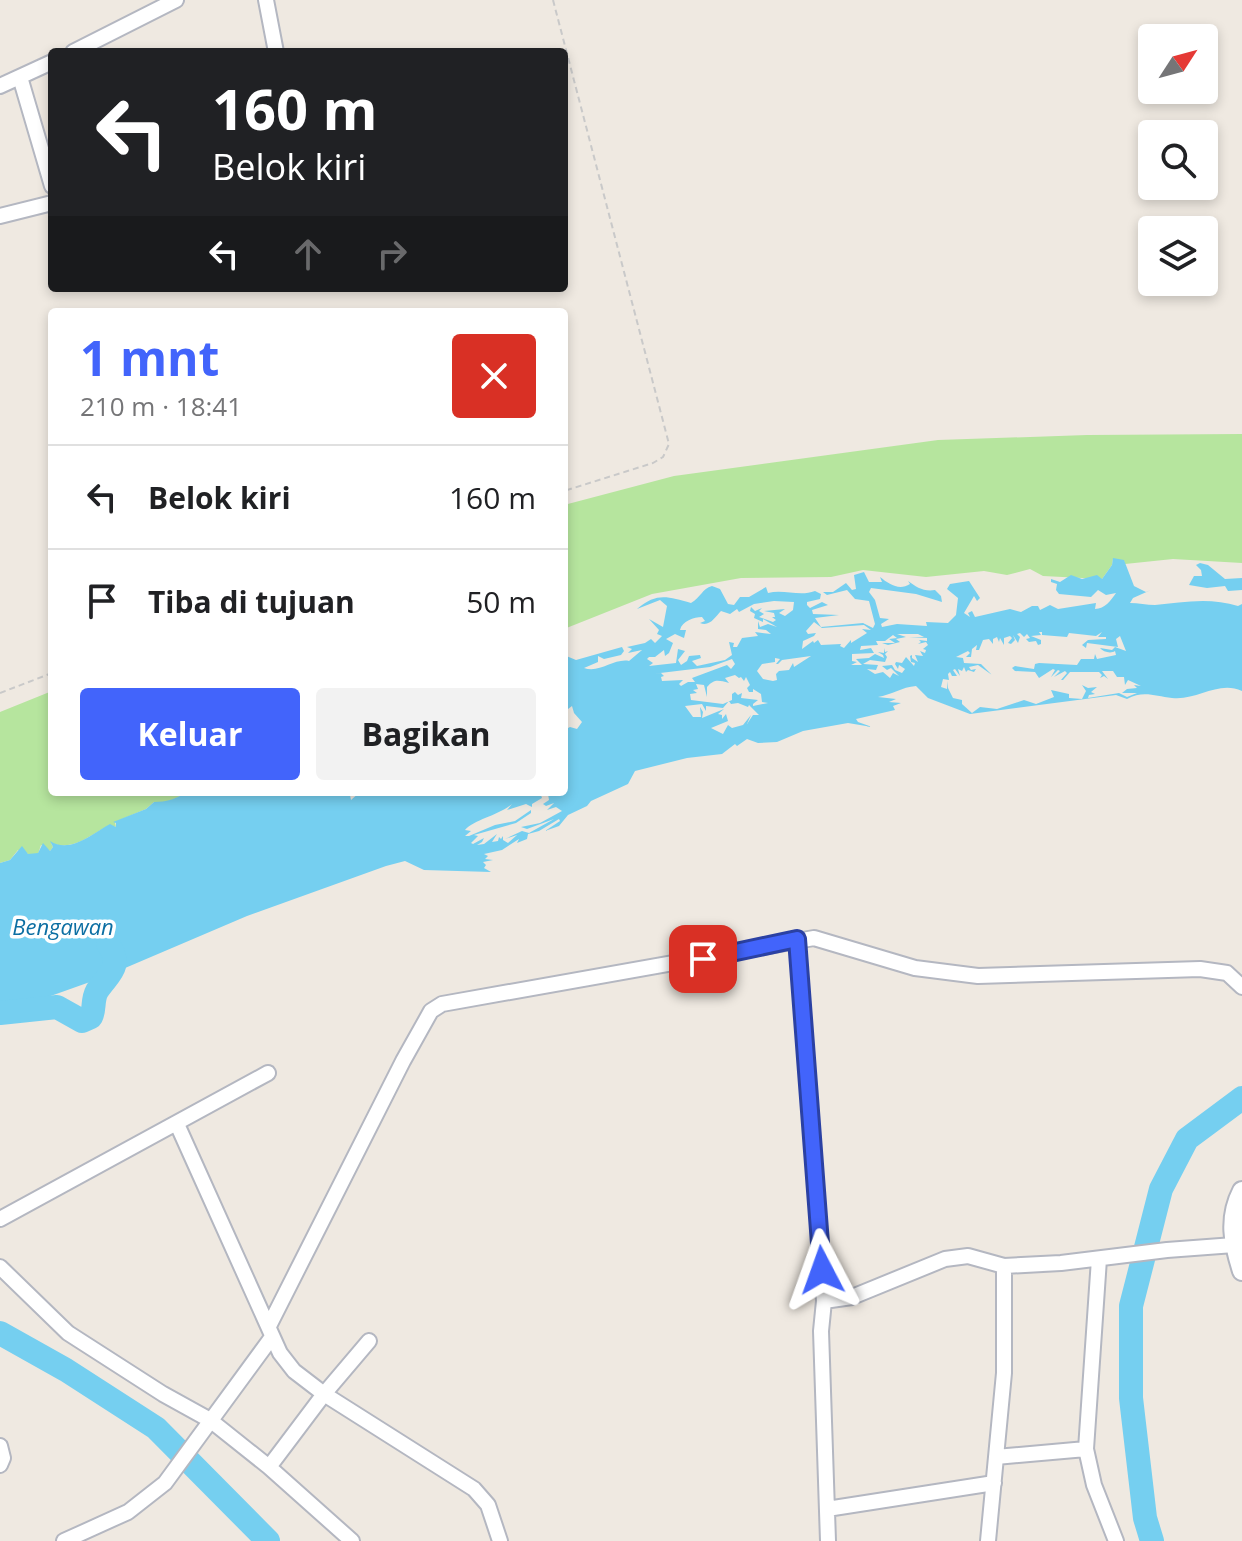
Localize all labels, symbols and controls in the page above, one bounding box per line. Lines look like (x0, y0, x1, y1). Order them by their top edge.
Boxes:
north arrow (1138, 24, 1218, 104)
map controls (1138, 24, 1218, 296)
text: 160 m (212, 70, 378, 146)
icon: left (80, 80, 184, 184)
button: search (1138, 120, 1218, 200)
text: Belok kiri (212, 142, 366, 191)
button: layers (1138, 216, 1218, 296)
icon: left (202, 232, 246, 276)
icon: ahead (286, 232, 330, 276)
icon: right (370, 232, 414, 276)
text: 1 mnt (80, 325, 219, 390)
button: close (452, 334, 536, 418)
text: 210 m · 18:41 (80, 388, 242, 424)
icon: left (80, 475, 124, 519)
text: Belok kiri (148, 477, 291, 518)
text: 160 m (449, 477, 536, 518)
icon: arrive (80, 579, 124, 623)
text: Tiba di tujuan (148, 581, 355, 622)
text: 50 m (466, 581, 536, 622)
button: Keluar (80, 688, 300, 780)
button: Bagikan (316, 688, 536, 780)
water label: Bengawan (12, 911, 114, 941)
pin (669, 925, 737, 993)
icon: arrive (681, 937, 725, 981)
position arrow (780, 1228, 864, 1312)

